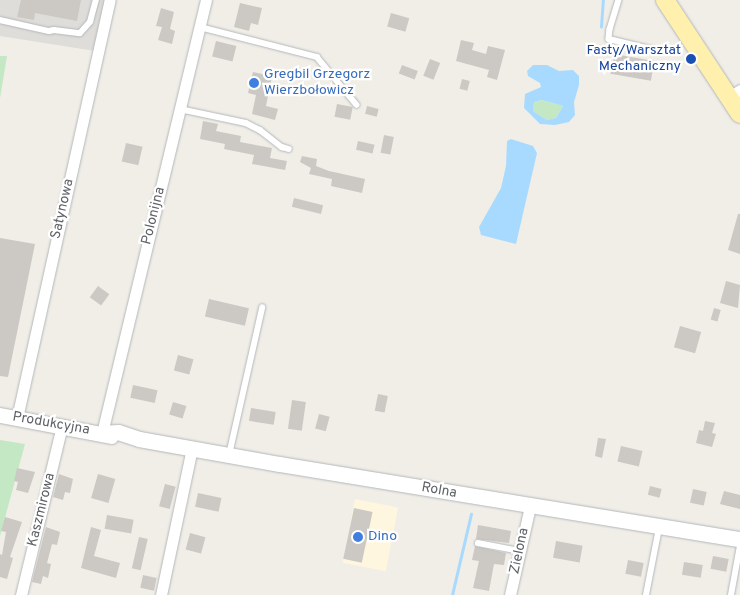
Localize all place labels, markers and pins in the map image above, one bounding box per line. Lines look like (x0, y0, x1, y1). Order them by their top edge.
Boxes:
place label: Fasty/Warsztat Mechaniczny (587, 43, 681, 75)
marker: Fasty/Warsztat Mechaniczny (685, 53, 697, 65)
place label: Gregbil Grzegorz Wierzbołowicz (264, 67, 370, 100)
marker: Gregbil Grzegorz Wierzbołowicz (248, 77, 260, 89)
place label: Dino (368, 529, 397, 545)
marker: Dino (352, 531, 364, 543)

